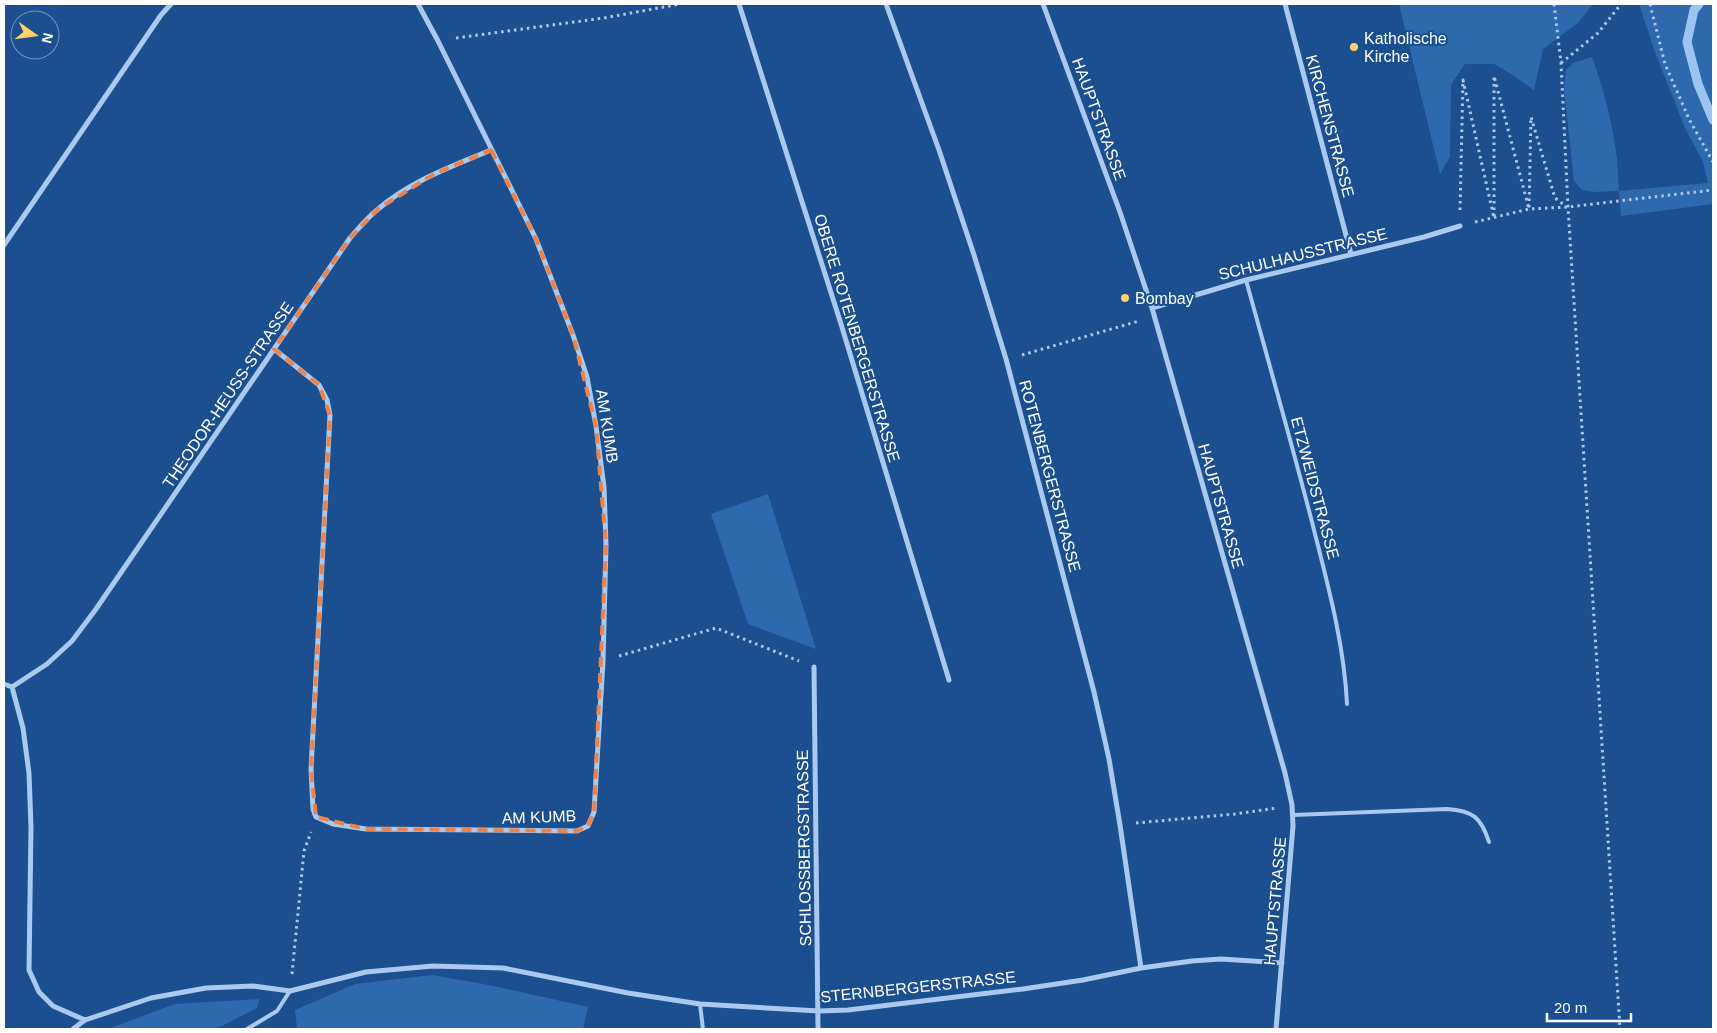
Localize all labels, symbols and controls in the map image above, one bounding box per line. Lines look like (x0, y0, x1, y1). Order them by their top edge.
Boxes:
north arrow (10, 10, 60, 60)
place label: Katholische Kirche (1364, 30, 1447, 65)
text: N (39, 31, 57, 45)
marker: Katholische Kirche (1348, 41, 1360, 53)
street label: KIRCHENSTRASSE (1303, 53, 1357, 199)
street label: HAUPTSTRASSE (1069, 56, 1129, 182)
street label: OBERE ROTENBERGERSTRASSE (811, 212, 903, 464)
street label: SCHULHAUSSTRASSE (1217, 225, 1389, 283)
place label: Bombay (1135, 290, 1194, 307)
marker: Bombay (1119, 292, 1131, 304)
street label: THEODOR-HEUSS-STRASSE (159, 299, 297, 491)
street label: ROTENBERGERSTRASSE (1016, 378, 1084, 574)
street label: AM KUMB (593, 388, 621, 464)
street label: ETZWEIDSTRASSE (1288, 415, 1342, 561)
street label: HAUPTSTRASSE (1195, 442, 1247, 570)
street label: SCHLOSSBERGSTRASSE (794, 750, 814, 946)
street label: AM KUMB (501, 807, 577, 827)
street label: HAUPTSTRASSE (1261, 836, 1289, 966)
street label: STERNBERGERSTRASSE (819, 968, 1017, 1006)
scale bar (1547, 990, 1631, 1022)
text: 20 m (1554, 999, 1587, 1016)

